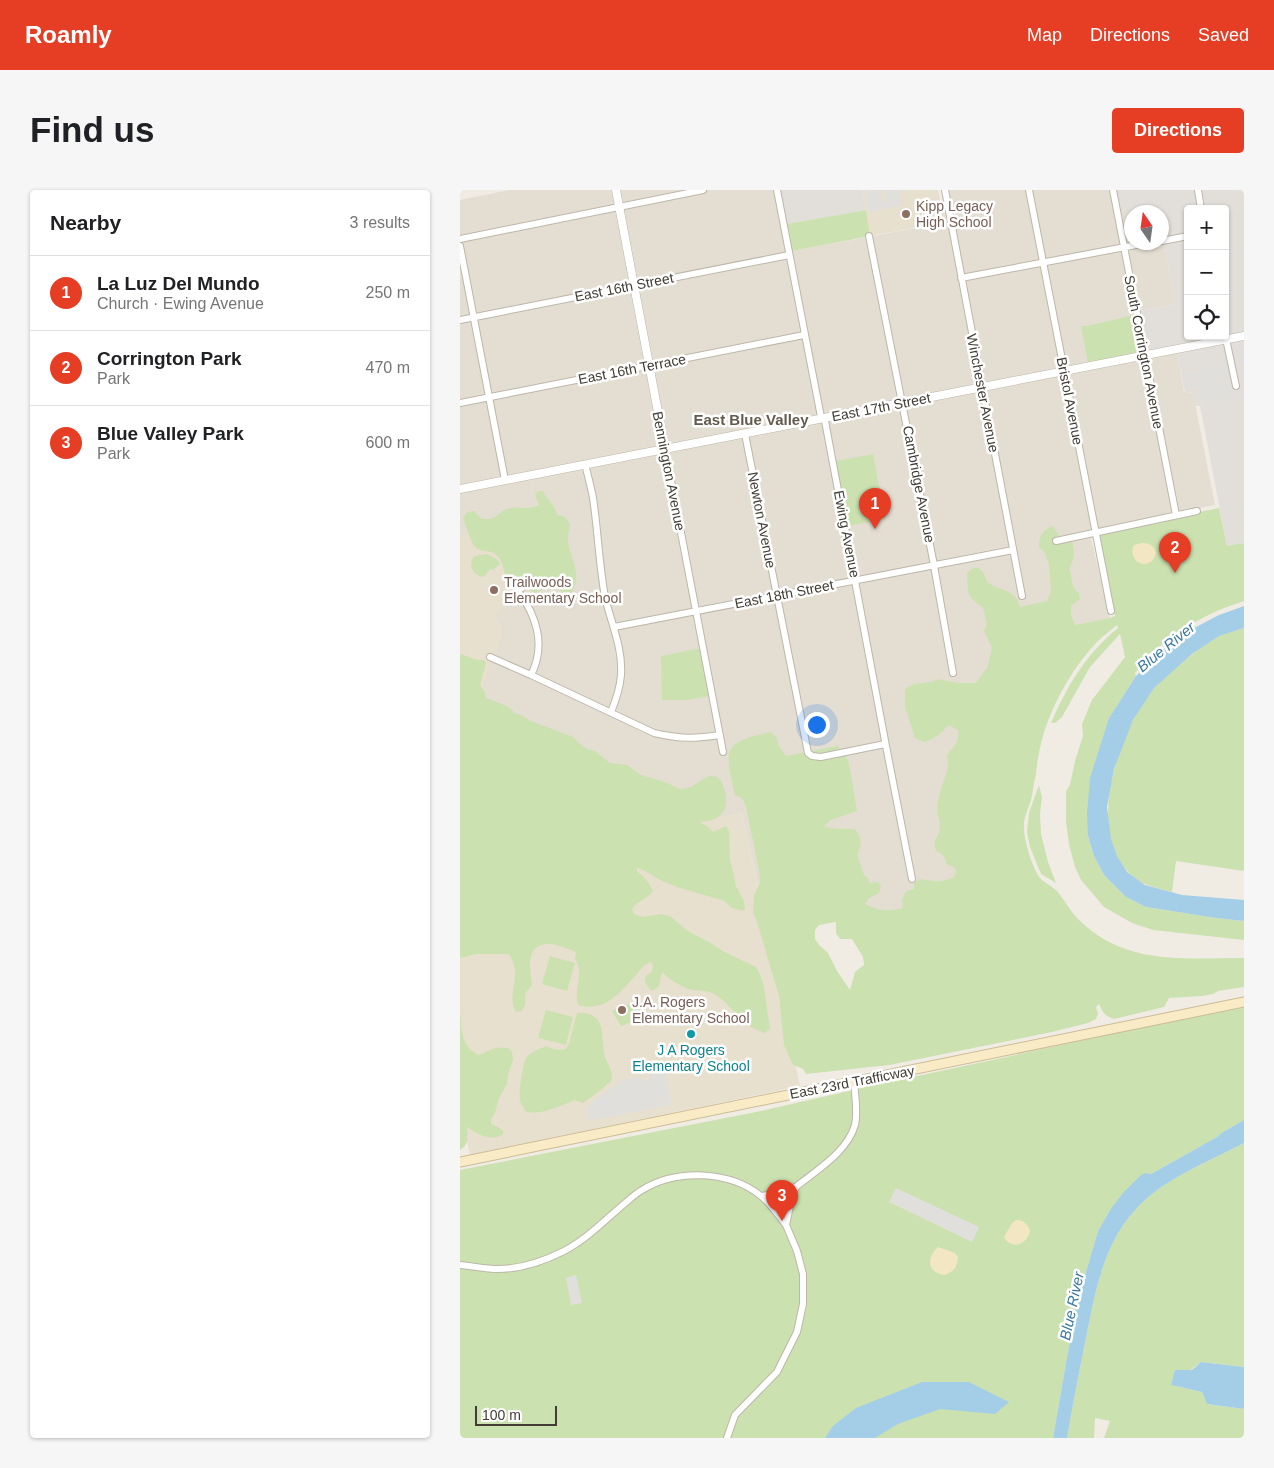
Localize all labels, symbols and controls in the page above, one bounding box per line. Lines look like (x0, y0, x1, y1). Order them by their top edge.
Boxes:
text: Roamly (25, 21, 112, 48)
text: Map (1027, 25, 1062, 45)
text: Directions (1090, 25, 1170, 45)
text: Saved (1198, 25, 1249, 45)
button: Directions (1112, 108, 1244, 153)
text: Find us (30, 110, 154, 149)
place label: Kipp Legacy High School (916, 198, 993, 230)
north arrow (1124, 205, 1169, 250)
map controls (1184, 205, 1229, 340)
button: + (1184, 205, 1229, 250)
marker: Kipp Legacy High School (900, 208, 912, 220)
text: Nearby (50, 211, 121, 234)
text: 3 results (350, 214, 410, 231)
button: − (1184, 250, 1229, 295)
street label: East 16th Street (573, 270, 675, 304)
text: La Luz Del Mundo (97, 273, 260, 294)
street label: South Corrington Avenue (1121, 274, 1167, 430)
text: 1 (62, 284, 70, 301)
text: 250 m (366, 284, 410, 301)
text: Church · Ewing Avenue (97, 295, 264, 312)
button: locate (1184, 295, 1229, 340)
street label: Winchester Avenue (964, 332, 1002, 454)
text: Corrington Park (97, 348, 242, 369)
street label: East 16th Terrace (577, 351, 687, 387)
street label: Bristol Avenue (1054, 356, 1086, 447)
text: 2 (62, 359, 70, 376)
text: 470 m (366, 359, 410, 376)
text: Park (97, 370, 130, 387)
street label: East 17th Street (830, 390, 932, 424)
street label: Bennington Avenue (650, 410, 688, 532)
district label: East Blue Valley (693, 411, 809, 428)
text: Blue Valley Park (97, 423, 244, 444)
street label: Cambridge Avenue (900, 424, 938, 544)
text: 3 (62, 434, 70, 451)
text: 600 m (366, 434, 410, 451)
text: Park (97, 445, 130, 462)
street label: Newton Avenue (745, 470, 779, 570)
pin: 1 (859, 488, 891, 529)
street label: Ewing Avenue (831, 489, 863, 579)
pin: 2 (1159, 532, 1191, 573)
place label: Trailwoods Elementary School (504, 574, 622, 606)
street label: East 18th Street (733, 577, 835, 611)
marker: Trailwoods Elementary School (488, 584, 500, 596)
water label: Blue River (1133, 618, 1199, 675)
your location (804, 712, 830, 738)
place label: J.A. Rogers Elementary School (632, 994, 750, 1026)
marker: J.A. Rogers Elementary School (616, 1004, 628, 1016)
marker: J A Rogers Elementary School (685, 1028, 697, 1040)
place label: J A Rogers Elementary School (632, 1042, 750, 1074)
street label: East 23rd Trafficway (788, 1062, 916, 1102)
pin: 3 (766, 1180, 798, 1221)
water label: Blue River (1056, 1269, 1087, 1342)
scale bar (475, 1403, 558, 1426)
text: 100 m (482, 1407, 521, 1423)

